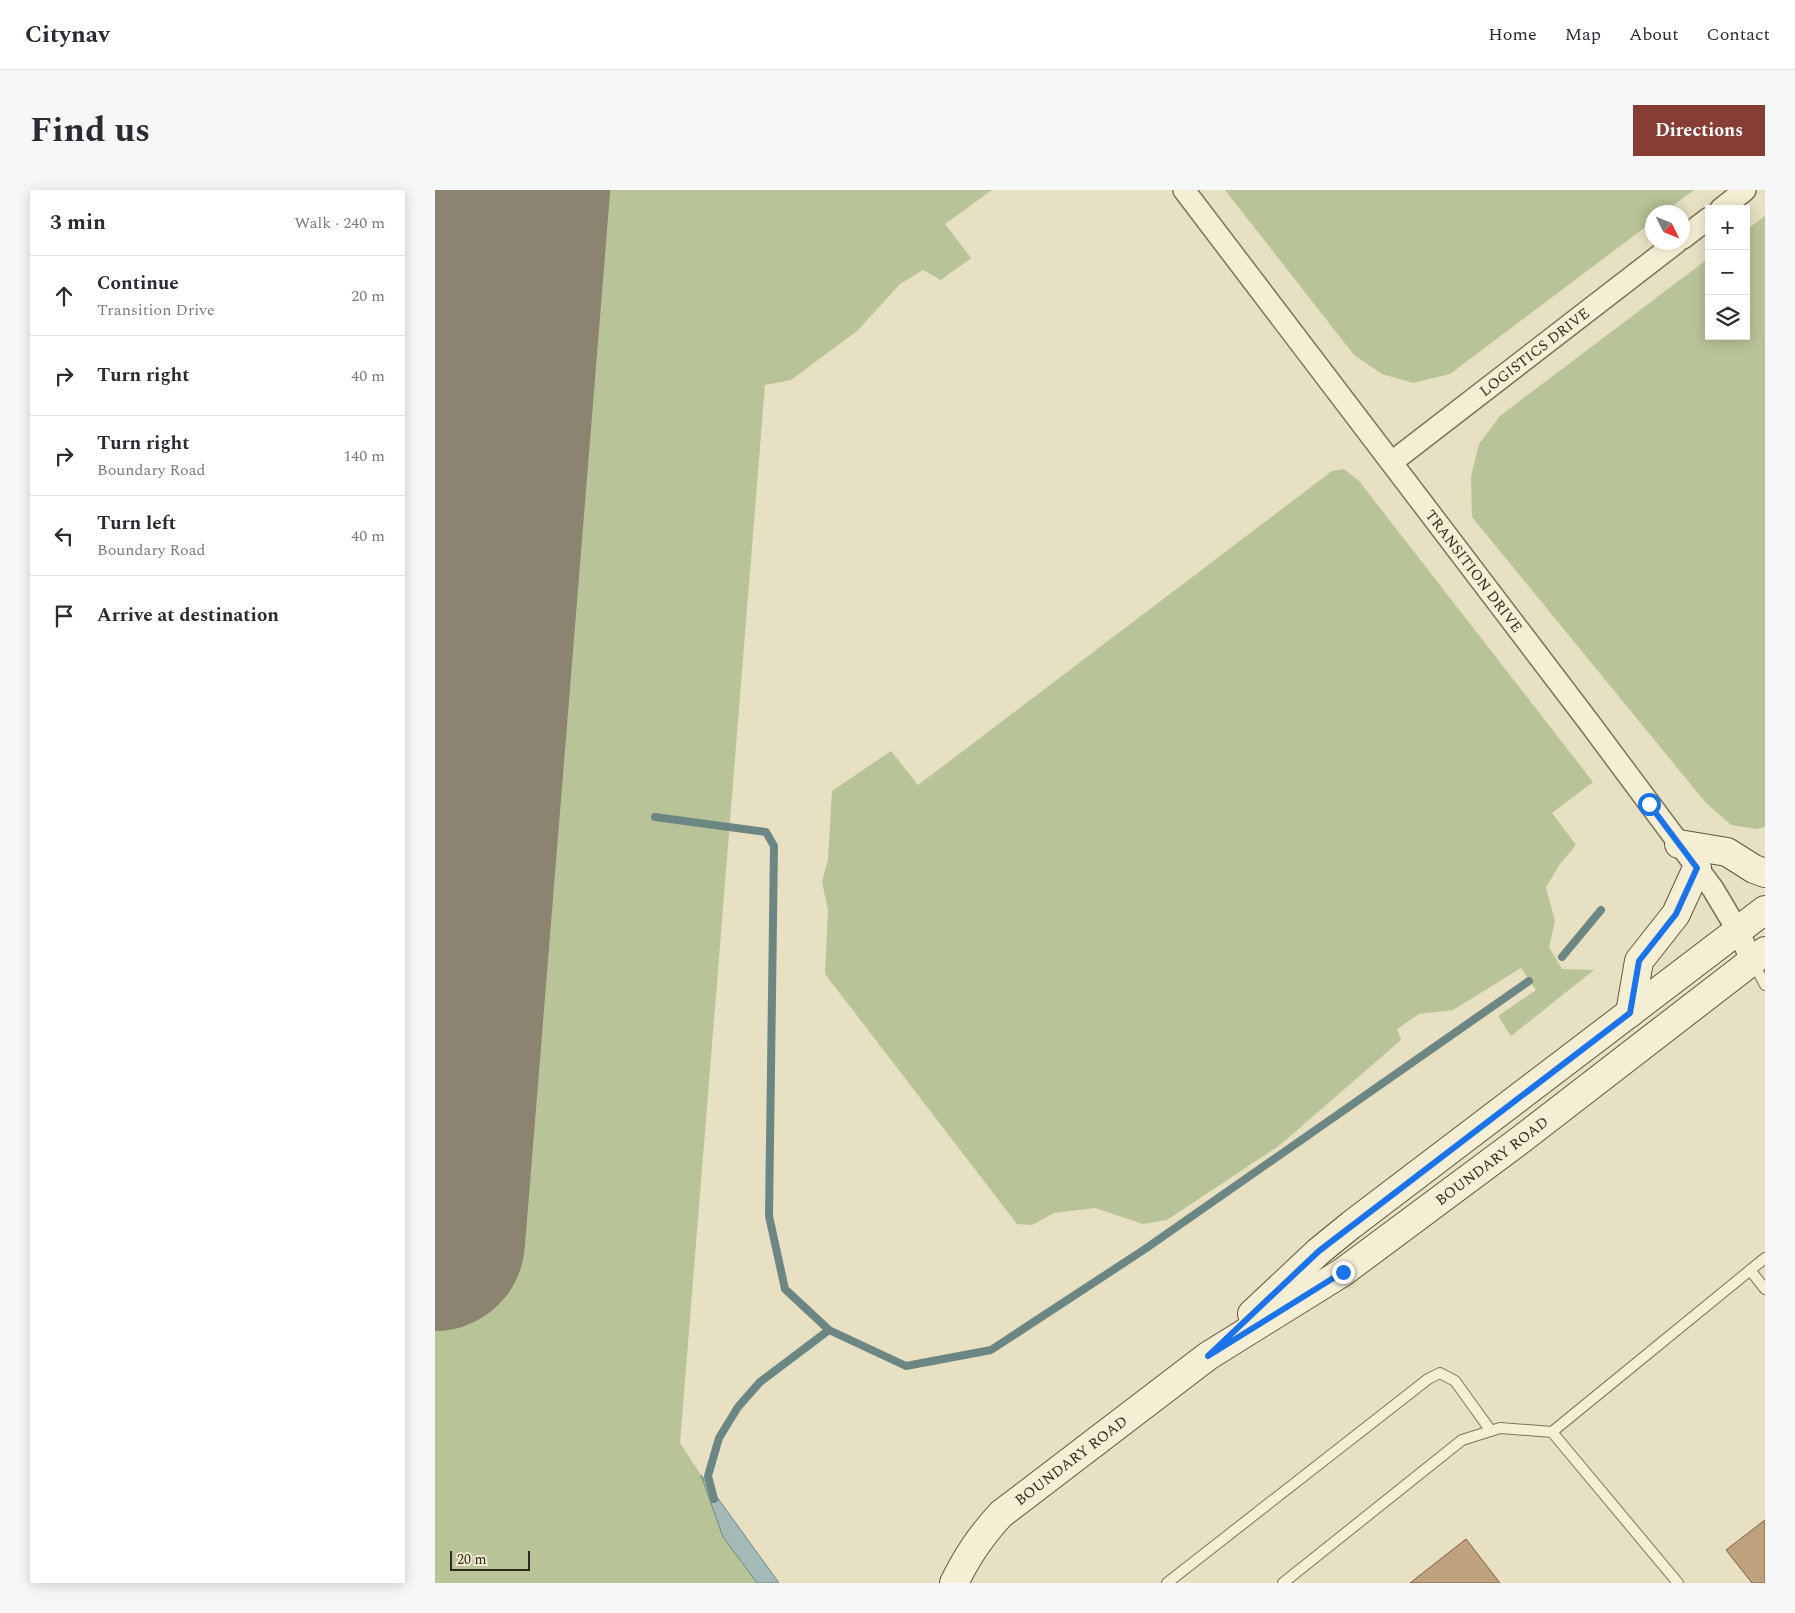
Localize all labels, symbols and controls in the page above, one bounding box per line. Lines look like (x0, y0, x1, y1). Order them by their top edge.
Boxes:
text: Citynav (25, 17, 110, 53)
text: Home (1488, 21, 1537, 48)
text: Map (1565, 21, 1601, 48)
text: About (1629, 21, 1679, 48)
text: Contact (1707, 21, 1770, 48)
text: Find us (30, 104, 150, 157)
button: Directions (1633, 105, 1765, 156)
north arrow (1645, 205, 1690, 250)
map controls (1705, 205, 1750, 340)
button: + (1705, 205, 1750, 250)
text: 3 min (50, 207, 106, 239)
text: Walk · 240 m (294, 211, 385, 235)
button: − (1705, 250, 1750, 295)
text: Continue (97, 269, 179, 298)
icon: ahead (50, 282, 78, 310)
text: 20 m (351, 284, 385, 308)
button: layers (1705, 295, 1750, 340)
text: Transition Drive (97, 298, 215, 322)
street label: LOGISTICS DRIVE (1474, 302, 1595, 402)
text: Turn right (97, 361, 190, 390)
icon: right (50, 362, 78, 390)
text: 40 m (351, 364, 385, 388)
text: Turn right (97, 429, 190, 458)
icon: right (50, 442, 78, 470)
text: 140 m (343, 444, 385, 468)
text: Boundary Road (97, 458, 205, 482)
street label: TRANSITION DRIVE (1420, 505, 1528, 638)
text: Turn left (97, 509, 176, 538)
icon: left (50, 522, 78, 550)
text: 40 m (351, 524, 385, 548)
text: Boundary Road (97, 538, 205, 562)
text: Arrive at destination (97, 601, 279, 630)
icon: arrive (50, 602, 78, 630)
route start (1638, 793, 1661, 816)
street label: BOUNDARY ROAD (1430, 1111, 1554, 1211)
route end (1332, 1261, 1355, 1284)
street label: BOUNDARY ROAD (1010, 1410, 1132, 1511)
scale bar (450, 1548, 530, 1571)
text: 20 m (457, 1549, 487, 1570)

